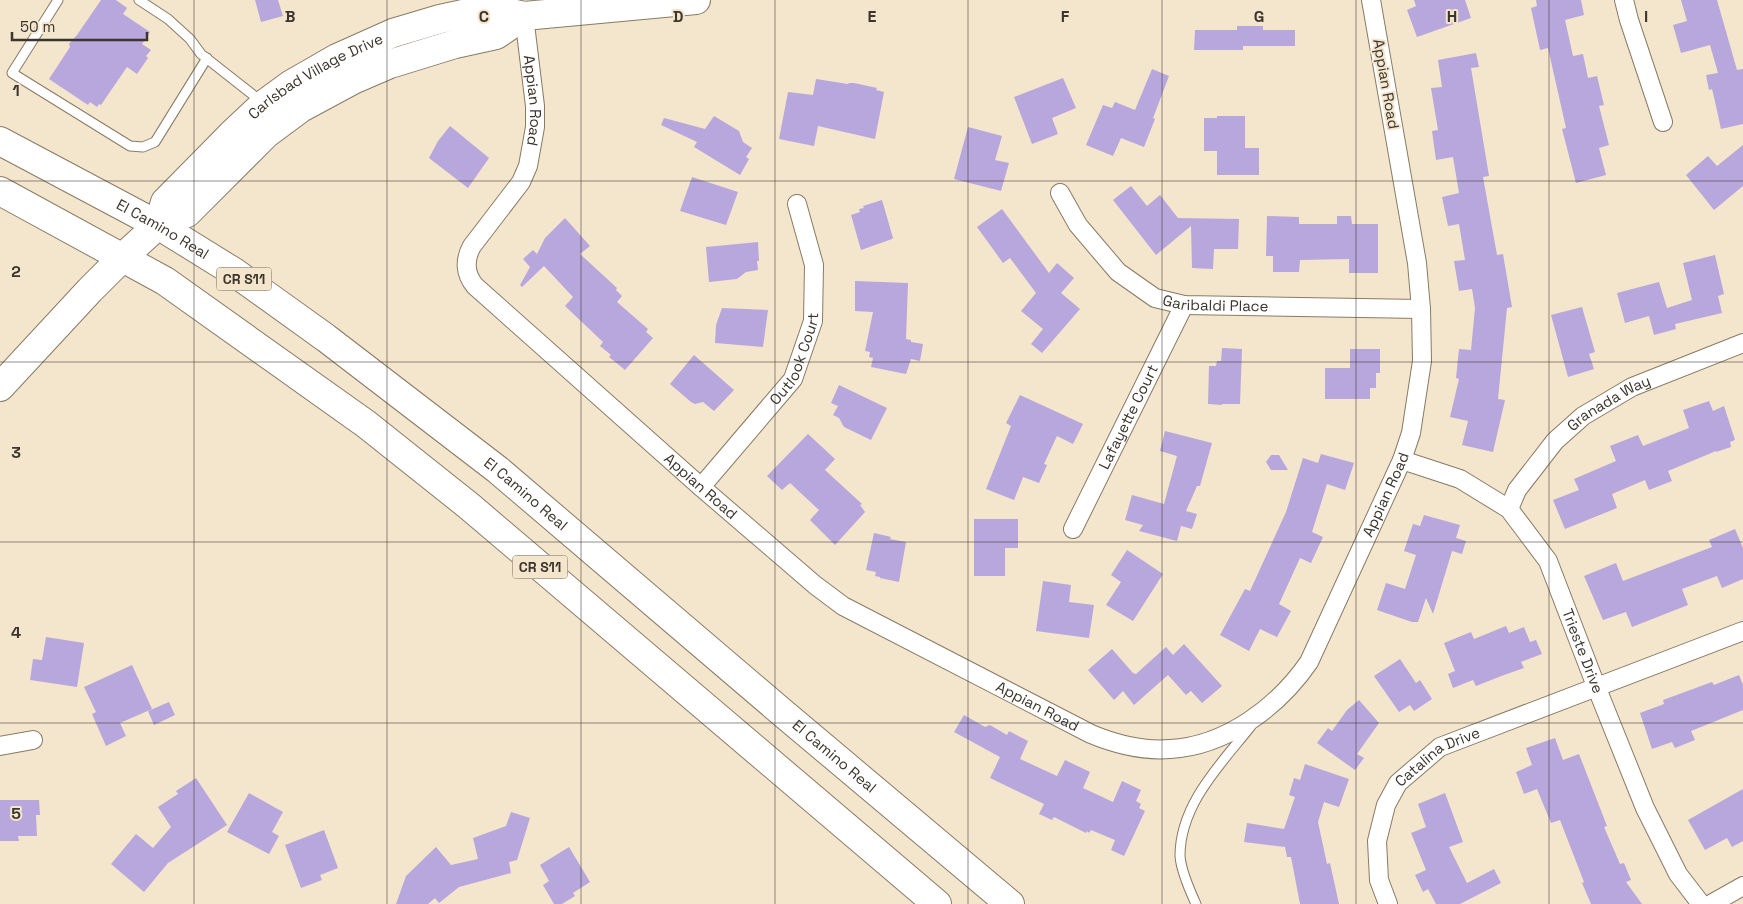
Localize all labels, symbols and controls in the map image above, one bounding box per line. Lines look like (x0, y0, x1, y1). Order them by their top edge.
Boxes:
text: B (285, 6, 295, 27)
text: C (479, 6, 489, 27)
text: D (673, 6, 683, 27)
text: E (868, 6, 877, 27)
text: F (1061, 6, 1070, 27)
text: G (1254, 6, 1264, 27)
text: H (1447, 6, 1457, 27)
text: I (1644, 6, 1648, 27)
scale bar (12, 10, 148, 42)
text: 50 m (20, 17, 55, 36)
street label: Carlsbad Village Drive (244, 29, 386, 123)
street label: Appian Road (1369, 37, 1404, 130)
street label: Appian Road (520, 54, 545, 147)
text: 1 (12, 80, 20, 101)
street label: El Camino Real (113, 195, 213, 263)
text: 2 (11, 261, 21, 282)
road number: CR S11 (216, 268, 272, 290)
street label: Garibaldi Place (1161, 290, 1269, 315)
street label: Outlook Court (765, 312, 822, 409)
street label: Lafayette Court (1094, 361, 1162, 472)
street label: Granada Way (1563, 371, 1653, 435)
text: 3 (11, 442, 21, 463)
street label: Appian Road (660, 449, 741, 523)
street label: Appian Road (1358, 450, 1413, 540)
street label: El Camino Real (480, 453, 572, 534)
road number: CR S11 (512, 556, 568, 578)
street label: Trieste Drive (1558, 606, 1608, 696)
text: 4 (11, 622, 21, 643)
street label: Appian Road (993, 677, 1083, 735)
street label: El Camino Real (789, 715, 881, 797)
street label: Catalina Drive (1391, 723, 1483, 790)
text: 5 (11, 803, 21, 824)

